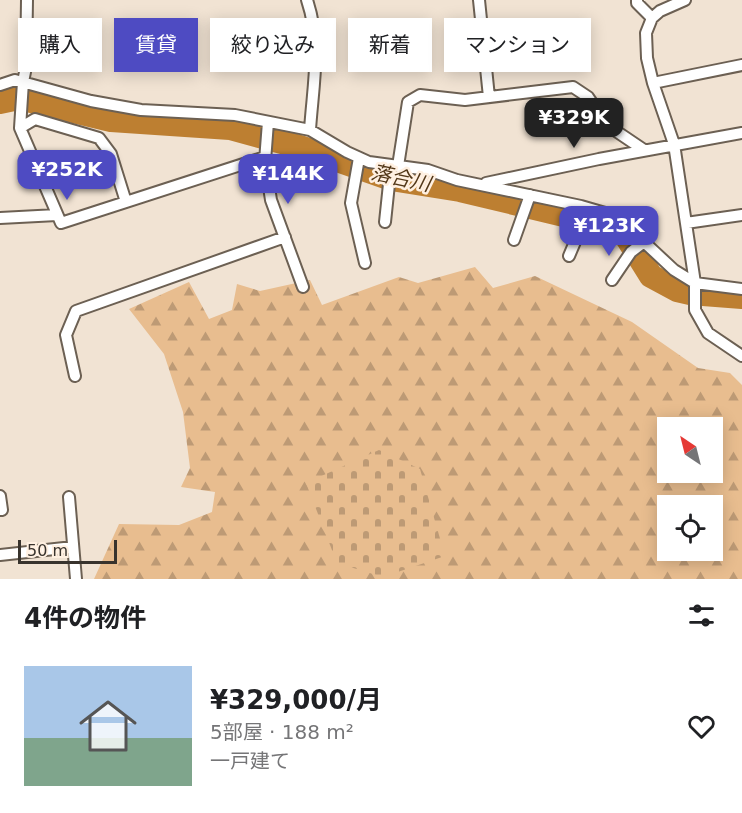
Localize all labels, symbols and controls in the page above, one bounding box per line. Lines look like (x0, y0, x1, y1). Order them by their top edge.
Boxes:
chip: 購入 (18, 18, 102, 72)
chip: 賃貸 (114, 18, 198, 72)
chip: 絞り込み (210, 18, 336, 72)
chip: 新着 (348, 18, 432, 72)
chip: マンション (444, 18, 591, 72)
pin: ¥329K (532, 98, 616, 149)
text: ¥329K (538, 105, 610, 129)
pin: ¥252K (25, 150, 109, 201)
pin: ¥144K (246, 154, 330, 205)
text: ¥252K (31, 157, 103, 181)
water label: 落合川 (369, 160, 435, 196)
text: ¥144K (252, 161, 324, 185)
pin: ¥123K (567, 206, 651, 257)
text: ¥123K (573, 213, 645, 237)
north arrow (657, 417, 723, 483)
map controls (657, 417, 723, 561)
button: locate (657, 495, 723, 561)
scale bar (18, 537, 117, 564)
text: 50 m (27, 541, 68, 560)
icon: filters (685, 599, 718, 632)
text: 4件の物件 (24, 603, 146, 633)
text: ¥329,000/月 (210, 685, 382, 715)
icon: home (72, 690, 144, 762)
icon: heart (685, 710, 718, 743)
text: 5部屋 · 188 m² (210, 720, 354, 744)
text: 一戸建て (210, 749, 290, 773)

